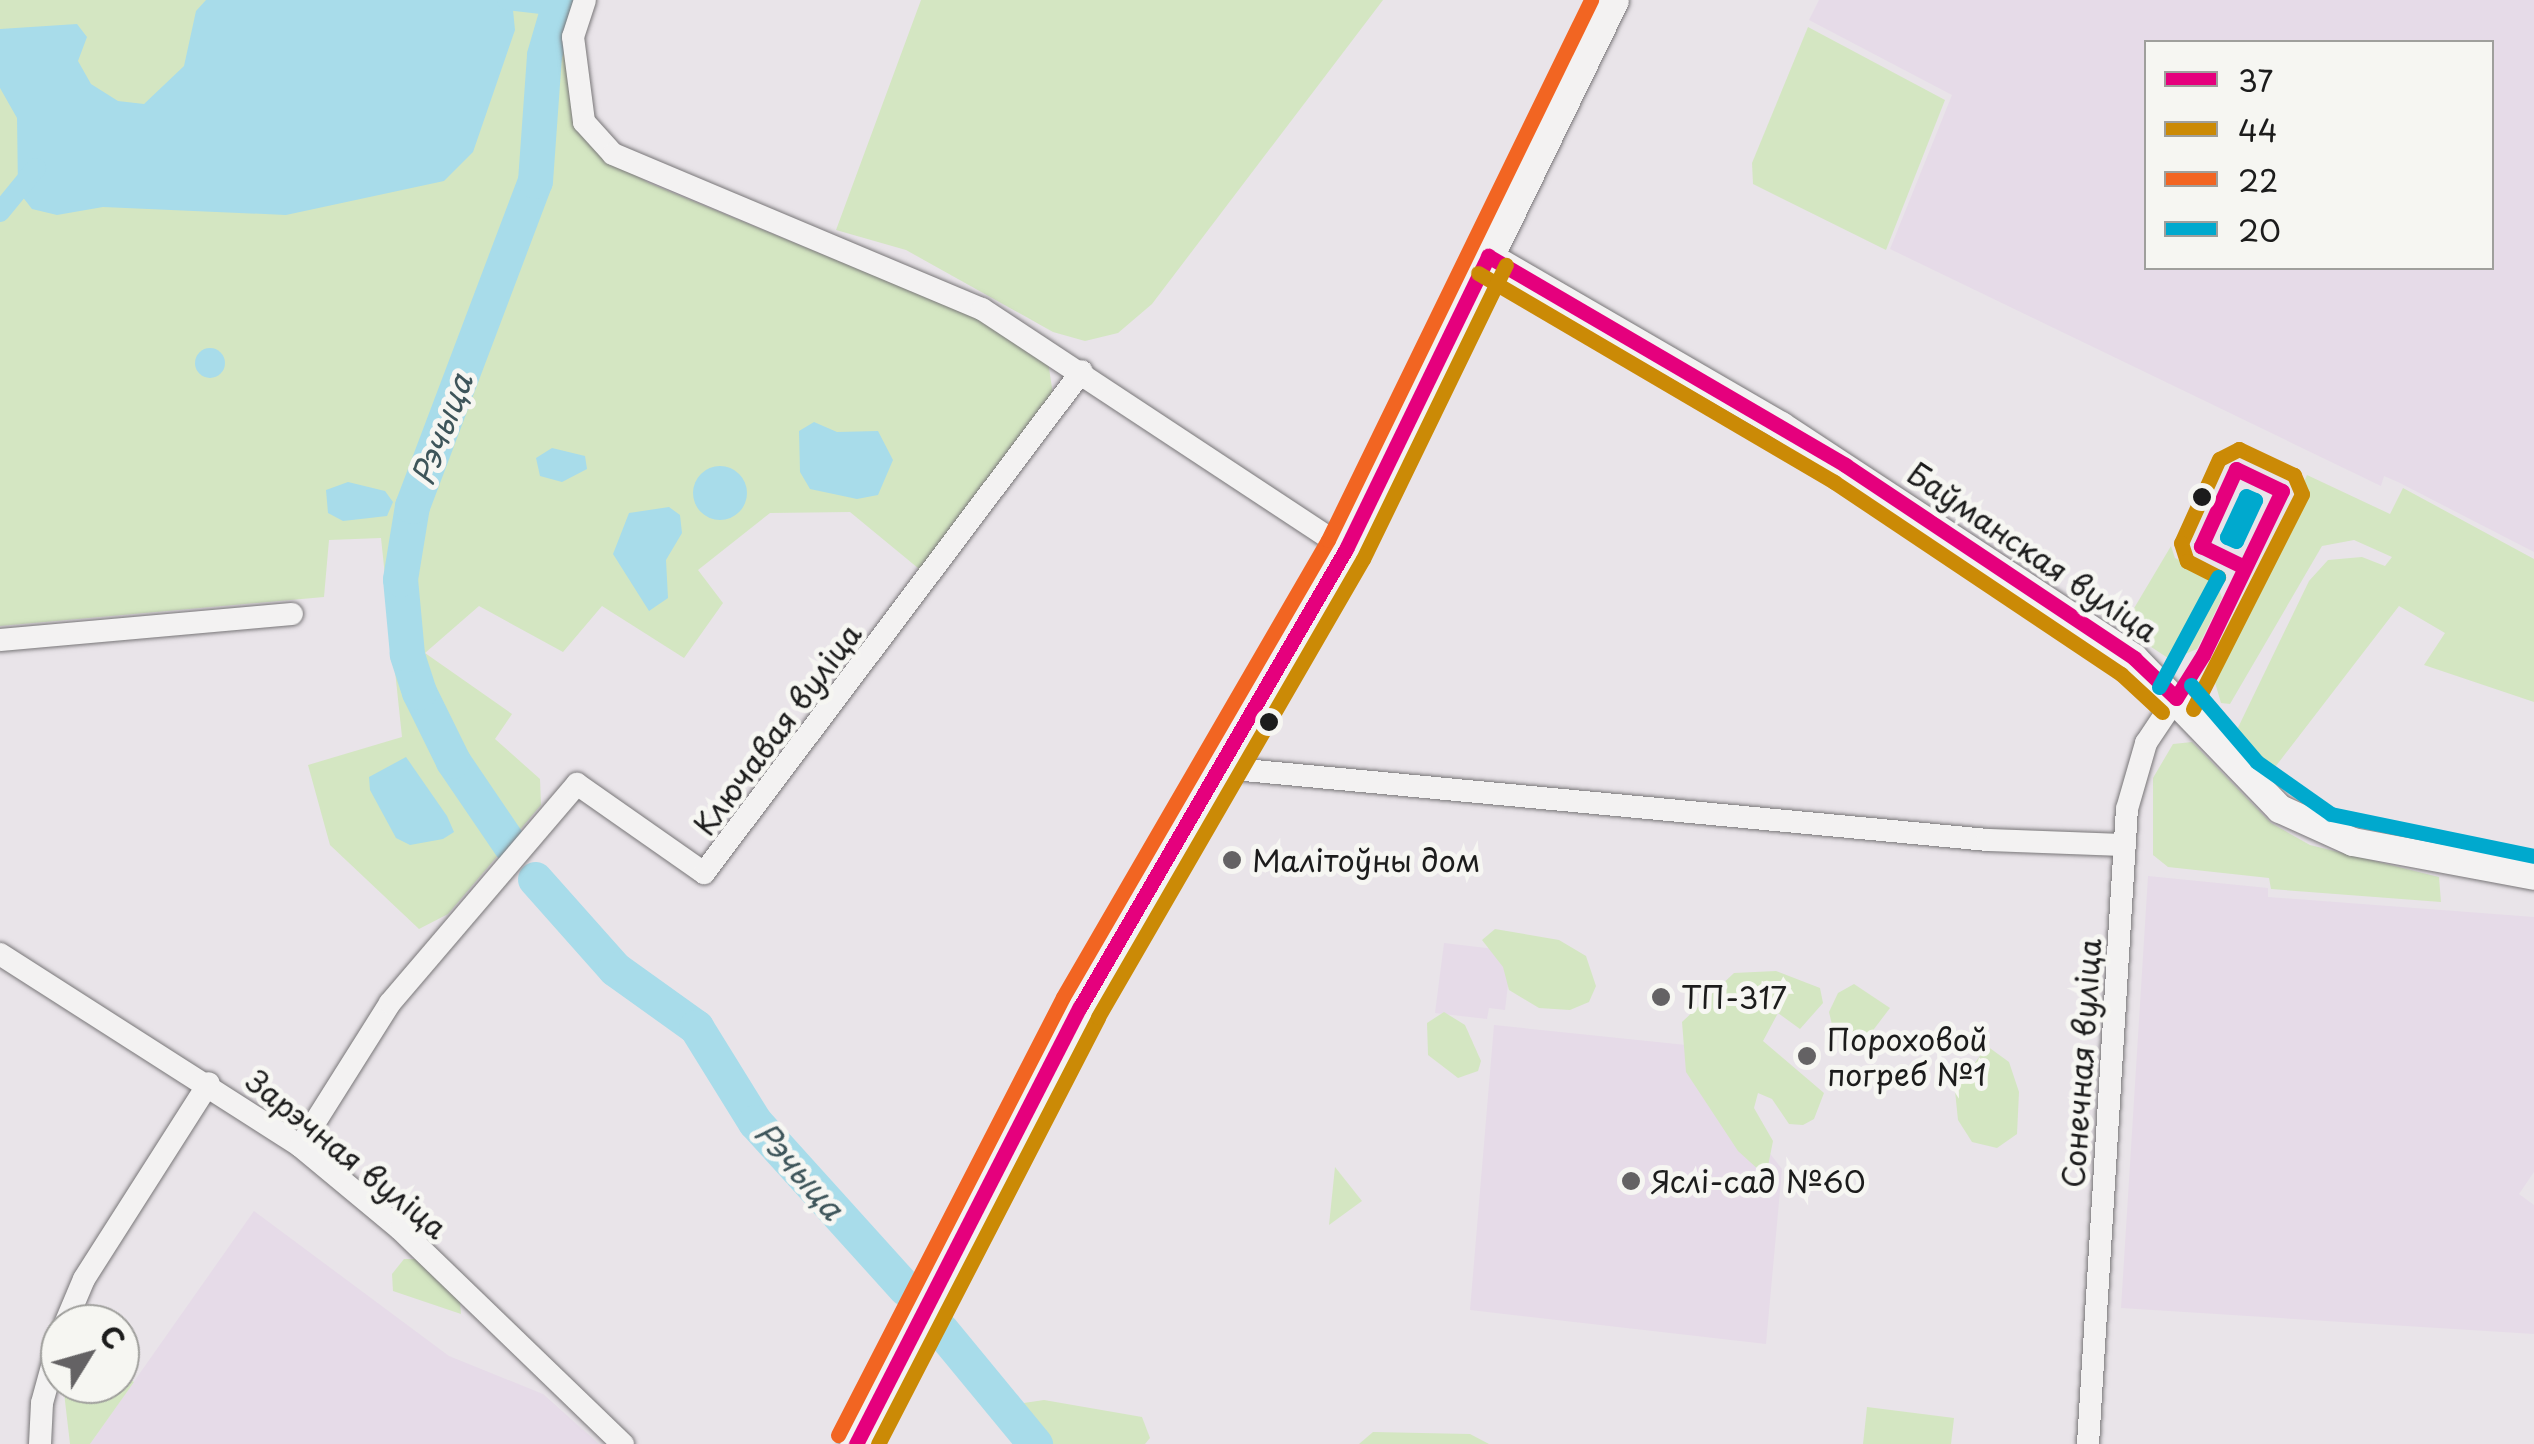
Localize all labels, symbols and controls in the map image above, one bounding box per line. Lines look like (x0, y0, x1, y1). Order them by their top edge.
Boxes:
legend (2144, 40, 2494, 270)
text: 37 (2238, 57, 2273, 102)
text: 44 (2238, 107, 2278, 152)
text: 22 (2238, 157, 2278, 202)
text: 20 (2238, 207, 2281, 252)
water label: Рэчыца (402, 368, 480, 490)
street label: Баўманская вуліца (1901, 455, 2165, 649)
unlabelled marker (2192, 487, 2212, 507)
street label: Ключавая вуліца (685, 616, 869, 842)
unlabelled marker (1259, 712, 1279, 732)
place label: Малітоўны дом (1252, 842, 1482, 878)
marker: Малітоўны дом (1221, 849, 1243, 871)
street label: Сонечная вуліца (2054, 936, 2108, 1190)
place label: ТП-317 (1681, 979, 1787, 1015)
marker: ТП-317 (1650, 986, 1672, 1008)
place label: Пороховой погреб №1 (1827, 1021, 1988, 1092)
marker: Пороховой погреб №1 (1796, 1045, 1818, 1067)
street label: Зарэчная вуліца (239, 1062, 455, 1246)
water label: Рэчыца (747, 1113, 853, 1227)
place label: Яслі-сад №60 (1651, 1163, 1865, 1199)
marker: Яслі-сад №60 (1620, 1170, 1642, 1192)
north arrow (40, 1304, 140, 1404)
text: С (89, 1315, 136, 1358)

